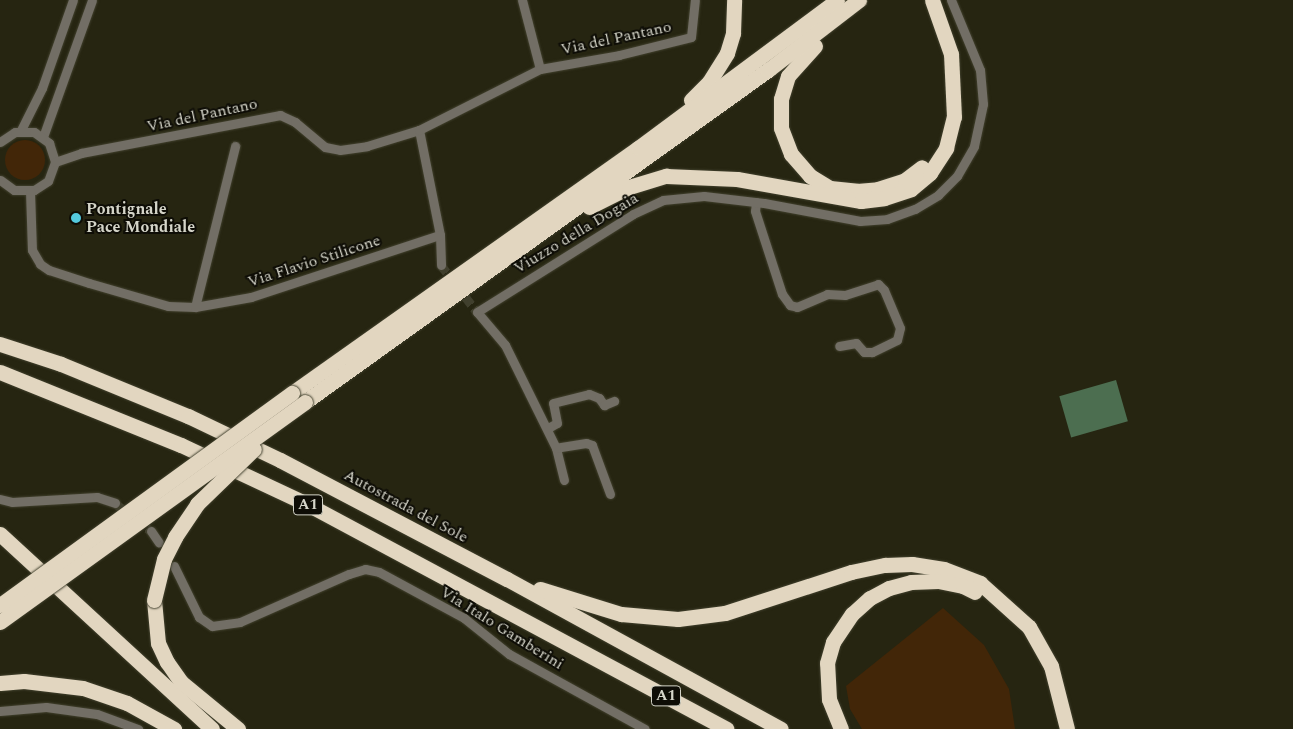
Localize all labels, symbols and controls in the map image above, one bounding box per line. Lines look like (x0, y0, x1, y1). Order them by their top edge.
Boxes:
street label: Via del Pantano (559, 17, 673, 59)
street label: Via del Pantano (145, 94, 259, 136)
street label: Viuzzo della Dogaia (510, 188, 642, 278)
place label: Pontignale Pace Mondiale (86, 199, 195, 237)
marker: Pontignale Pace Mondiale (70, 212, 82, 224)
street label: Via Flavio Stilicone (245, 230, 383, 292)
street label: Autostrada del Sole (341, 465, 471, 547)
road number: A1 (292, 492, 324, 518)
street label: Via Italo Gamberini (437, 582, 567, 674)
road number: A1 (650, 684, 682, 708)

